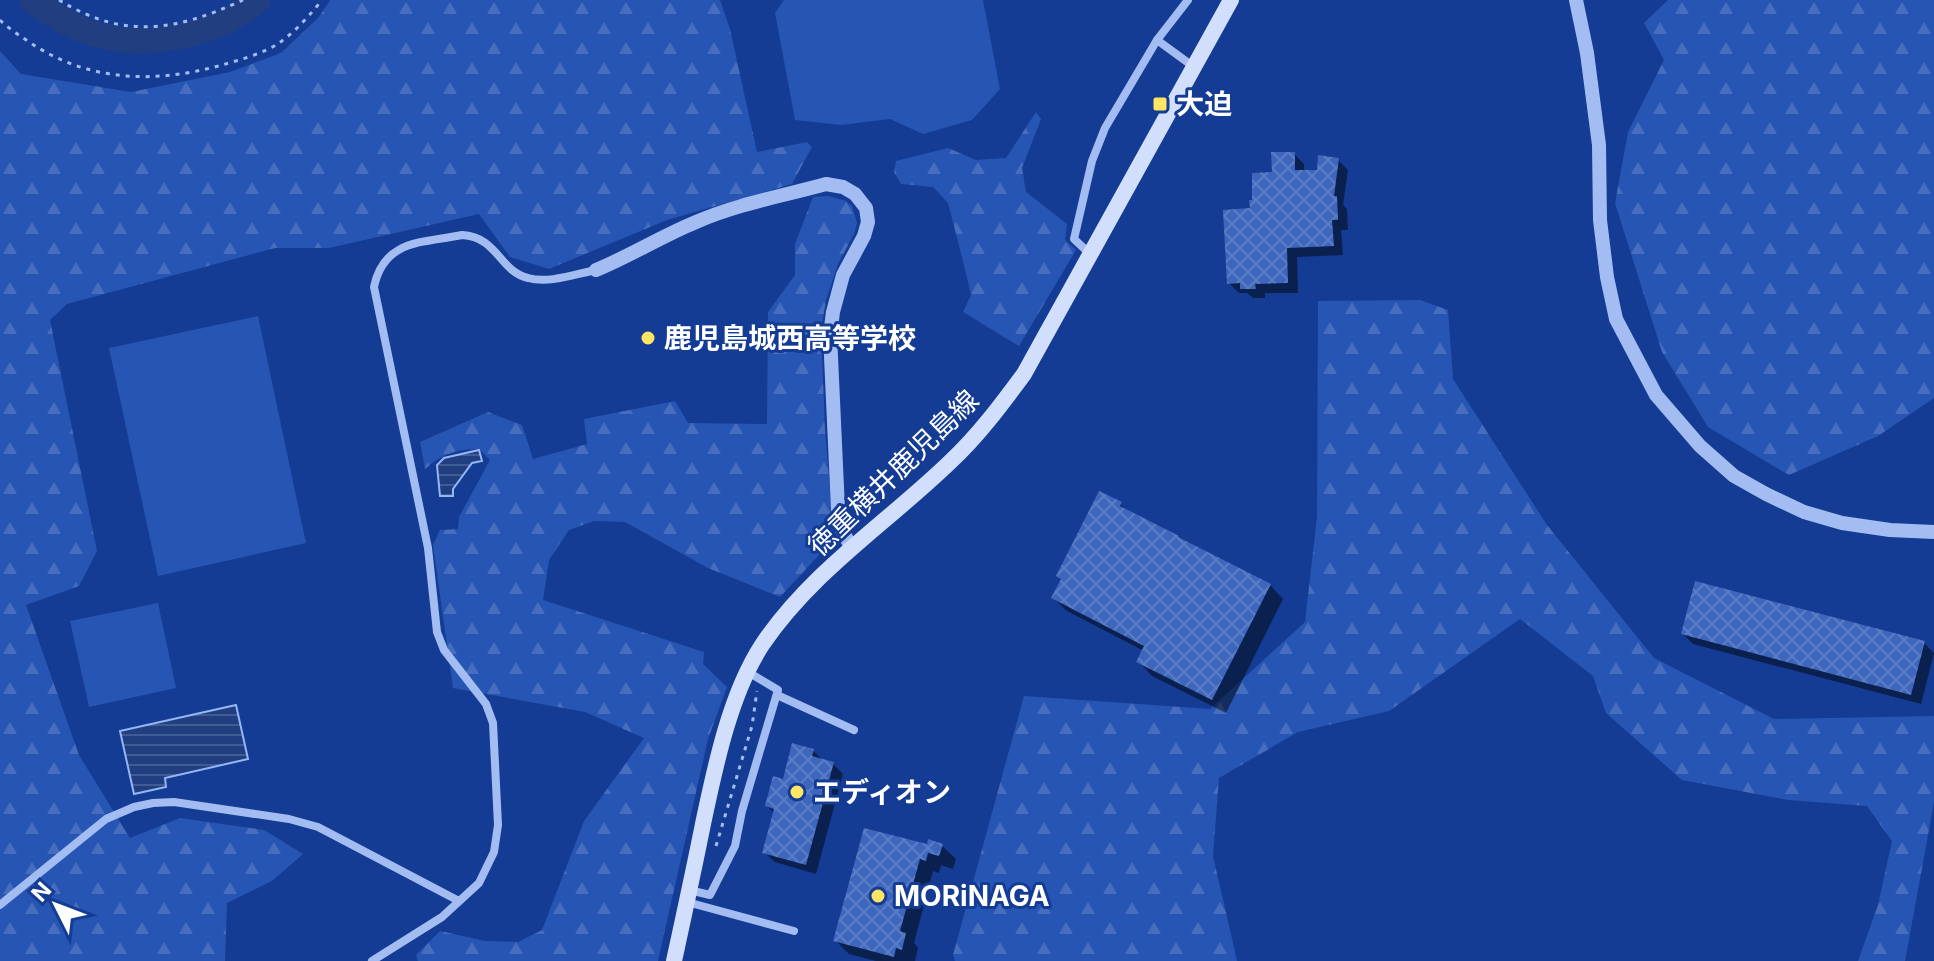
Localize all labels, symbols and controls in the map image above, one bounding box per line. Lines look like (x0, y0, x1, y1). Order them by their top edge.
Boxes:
place label: 大迫 (1176, 87, 1232, 121)
marker: 大迫 (1151, 95, 1169, 113)
place label: 鹿児島城西高等学校 (664, 321, 916, 355)
marker: 鹿児島城西高等学校 (639, 329, 657, 347)
street label: 徳重横井鹿児島線 (801, 383, 985, 563)
place label: エディオン (813, 775, 951, 809)
marker: エディオン (788, 783, 806, 801)
north arrow (16, 865, 96, 945)
text: N (26, 877, 56, 907)
place label: MORiNAGA (894, 879, 1050, 913)
marker: MORiNAGA (869, 887, 887, 905)

